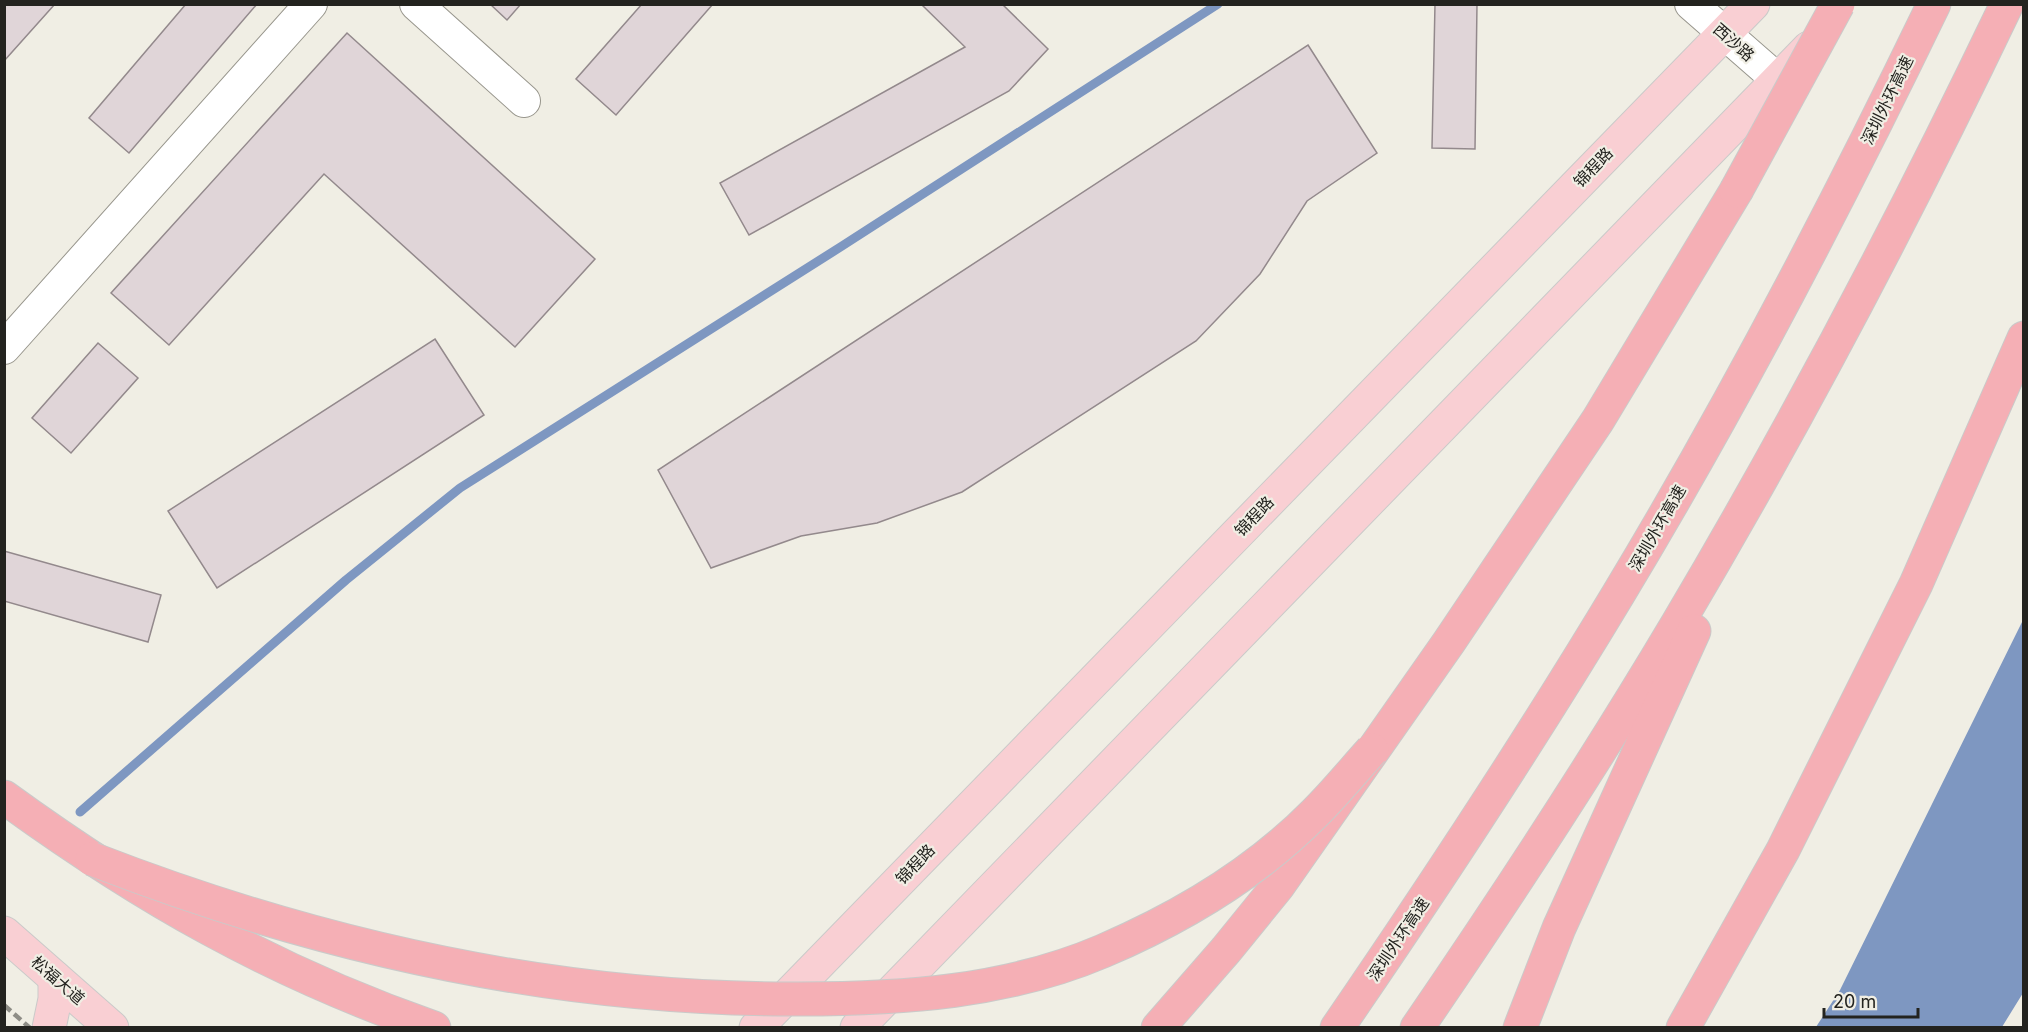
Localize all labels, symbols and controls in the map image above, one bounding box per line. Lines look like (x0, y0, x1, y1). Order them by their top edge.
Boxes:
street label: 西沙路 (1709, 19, 1759, 65)
street label: 深圳外环高速 (1857, 52, 1917, 148)
street label: 锦程路 (1569, 143, 1617, 191)
street label: 深圳外环高速 (1624, 481, 1690, 575)
street label: 锦程路 (1230, 492, 1278, 540)
street label: 锦程路 (891, 840, 939, 888)
street label: 深圳外环高速 (1363, 894, 1433, 984)
street label: 松福大道 (27, 951, 89, 1009)
scale bar (1824, 981, 1918, 1019)
text: 20 m (1833, 991, 1876, 1012)

